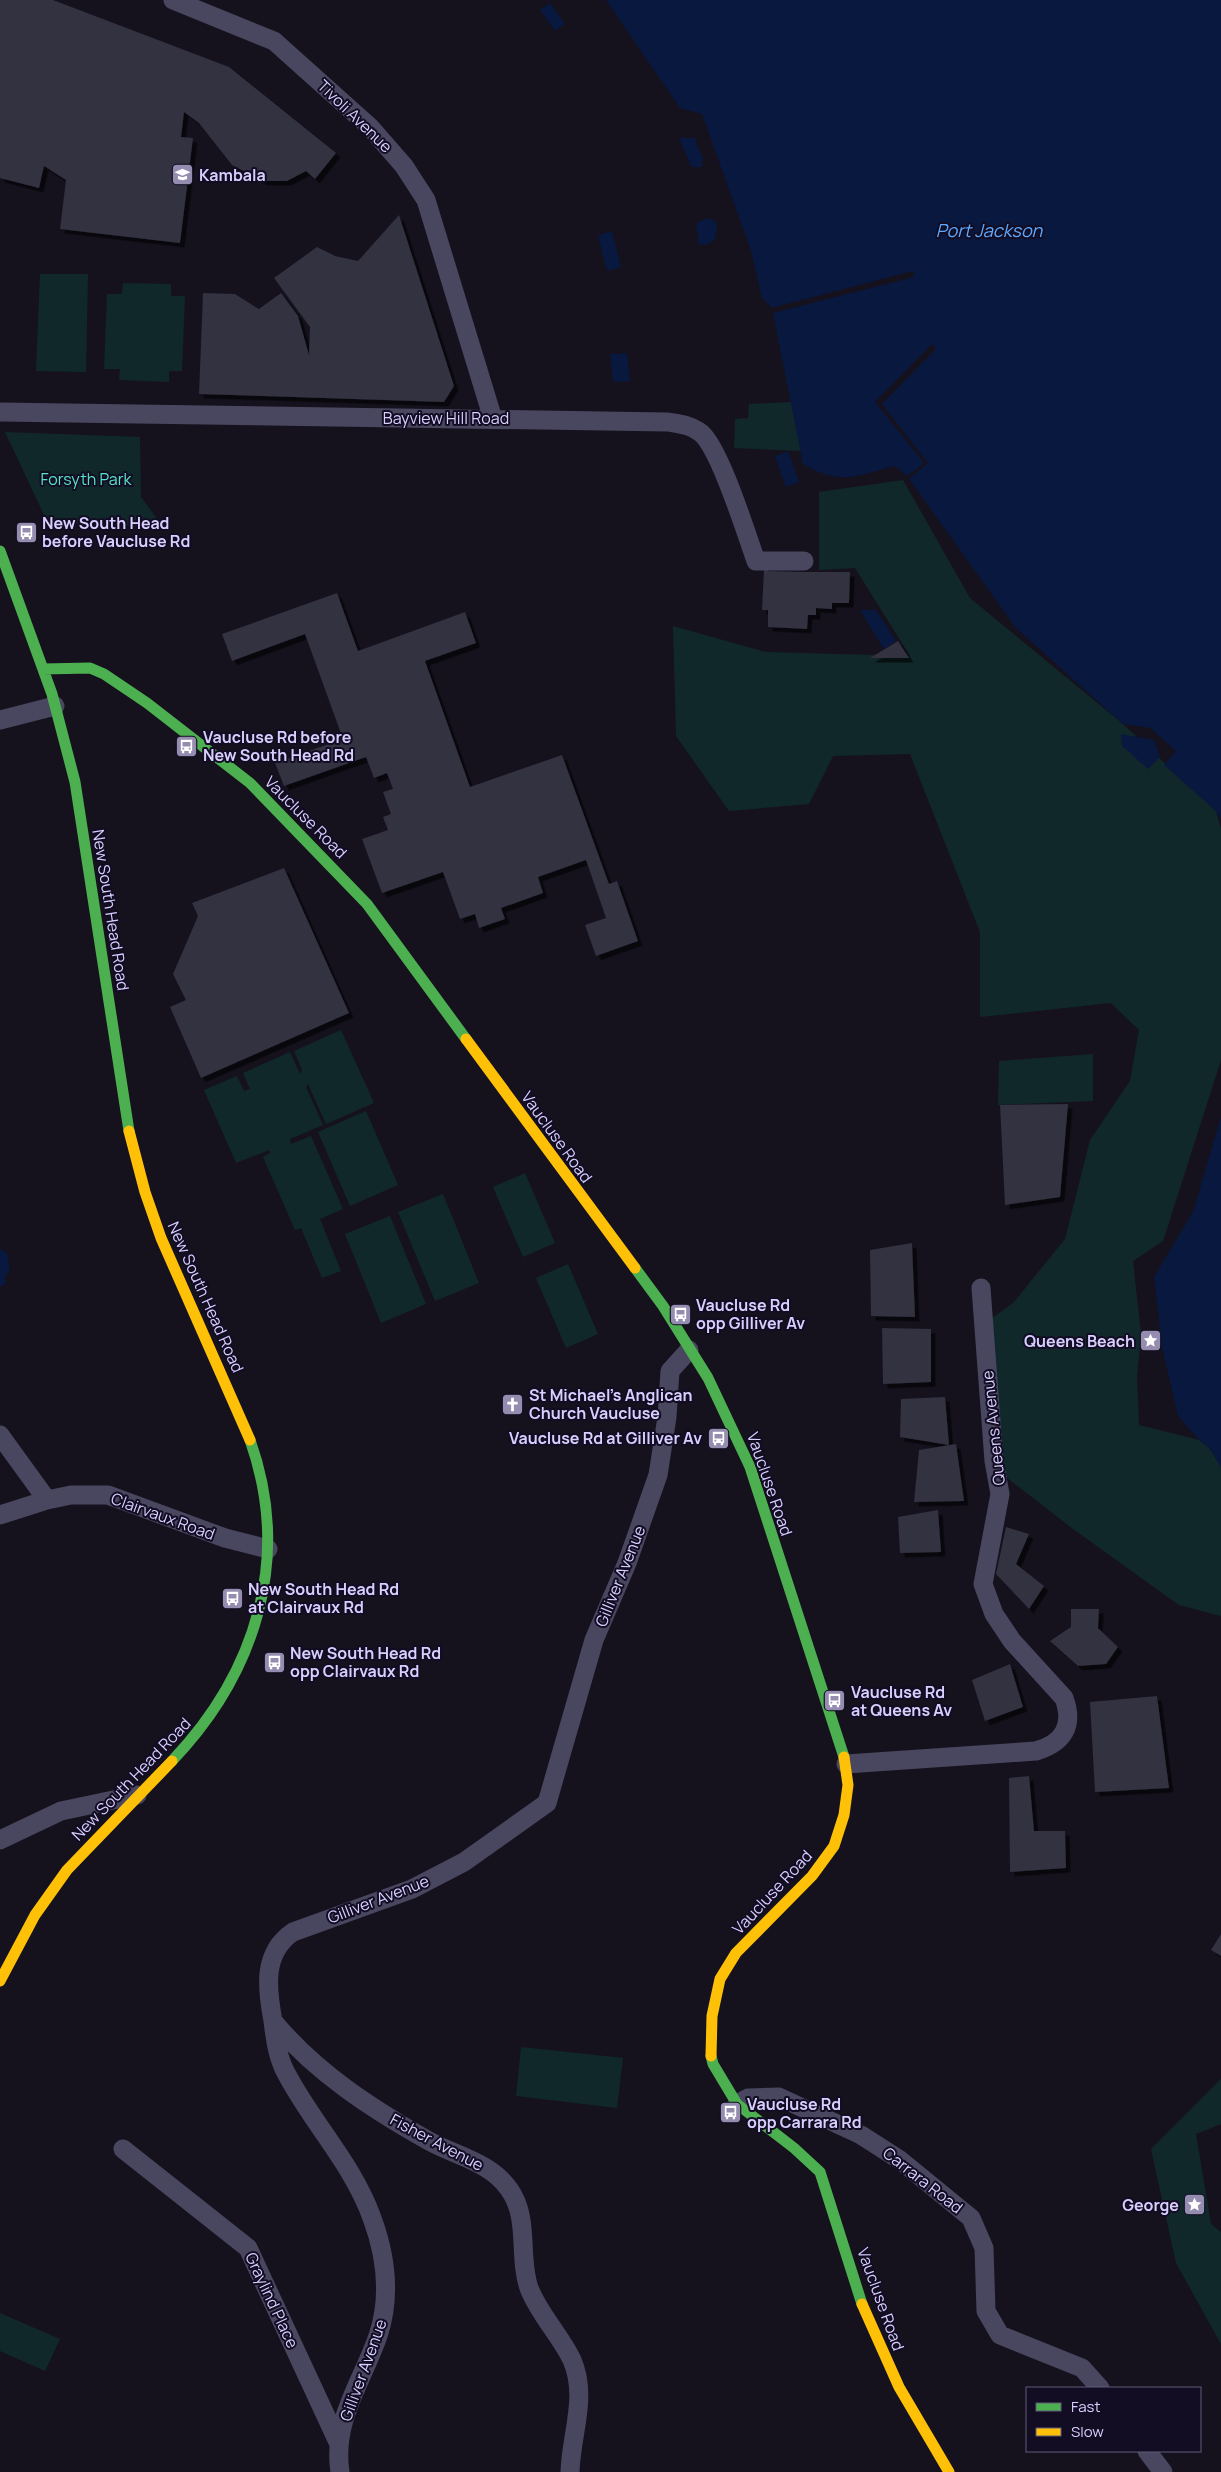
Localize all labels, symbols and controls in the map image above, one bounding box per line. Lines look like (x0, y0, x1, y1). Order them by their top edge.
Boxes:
street label: Tivoli Avenue (313, 75, 397, 157)
school or university icon: Kambala (171, 163, 195, 187)
place label: Kambala (199, 164, 266, 186)
water label: Port Jackson (936, 218, 1044, 242)
street label: Bayview Hill Road (383, 407, 509, 429)
park label: Forsyth Park (41, 468, 133, 490)
place label: New South Head before Vaucluse Rd (42, 512, 190, 552)
bus stop icon: New South Head before Vaucluse Rd (14, 520, 38, 544)
place label: Vaucluse Rd before New South Head Rd (203, 726, 354, 766)
bus stop icon: Vaucluse Rd before New South Head Rd (175, 734, 199, 758)
street label: Vaucluse Road (260, 771, 352, 863)
street label: New South Head Road (87, 828, 135, 992)
street label: Vaucluse Road (516, 1087, 598, 1187)
street label: New South Head Road (163, 1218, 249, 1376)
place label: Vaucluse Rd opp Gilliver Av (696, 1294, 805, 1334)
bus stop icon: Vaucluse Rd opp Gilliver Av (668, 1302, 692, 1326)
place icon: Queens Beach (1139, 1329, 1163, 1353)
place label: Queens Beach (1024, 1330, 1135, 1352)
street label: Queens Avenue (976, 1369, 1010, 1487)
place label: St Michael’s Anglican Church Vaucluse (529, 1384, 693, 1424)
church icon: St Michael’s Anglican Church Vaucluse (501, 1392, 525, 1416)
bus stop icon: Vaucluse Rd at Gilliver Av (706, 1426, 730, 1450)
place label: Vaucluse Rd at Gilliver Av (509, 1427, 702, 1449)
street label: Vaucluse Road (742, 1429, 798, 1539)
street label: Clairvaux Road (108, 1487, 218, 1545)
street label: Gilliver Avenue (590, 1522, 650, 1630)
place label: New South Head Rd at Clairvaux Rd (248, 1578, 399, 1618)
bus stop icon: New South Head Rd at Clairvaux Rd (220, 1586, 244, 1610)
place label: New South Head Rd opp Clairvaux Rd (290, 1642, 441, 1682)
bus stop icon: New South Head Rd opp Clairvaux Rd (262, 1650, 286, 1674)
place label: Vaucluse Rd at Queens Av (851, 1681, 952, 1721)
bus stop icon: Vaucluse Rd at Queens Av (823, 1689, 847, 1713)
street label: New South Head Road (66, 1713, 196, 1845)
street label: Vaucluse Road (727, 1845, 817, 1939)
street label: Gilliver Avenue (324, 1870, 432, 1928)
place label: Vaucluse Rd opp Carrara Rd (747, 2093, 862, 2133)
bus stop icon: Vaucluse Rd opp Carrara Rd (719, 2101, 743, 2125)
street label: Fisher Avenue (386, 2108, 488, 2176)
street label: Carrara Road (878, 2142, 968, 2218)
place icon: George (1183, 2193, 1207, 2217)
place label: George (1122, 2194, 1179, 2216)
street label: Vaucluse Road (852, 2244, 910, 2354)
street label: Graylind Place (240, 2248, 304, 2352)
street label: Gilliver Avenue (334, 2316, 392, 2424)
legend (1026, 2387, 1201, 2452)
text: Fast (1071, 2396, 1100, 2417)
text: Slow (1071, 2421, 1104, 2442)

